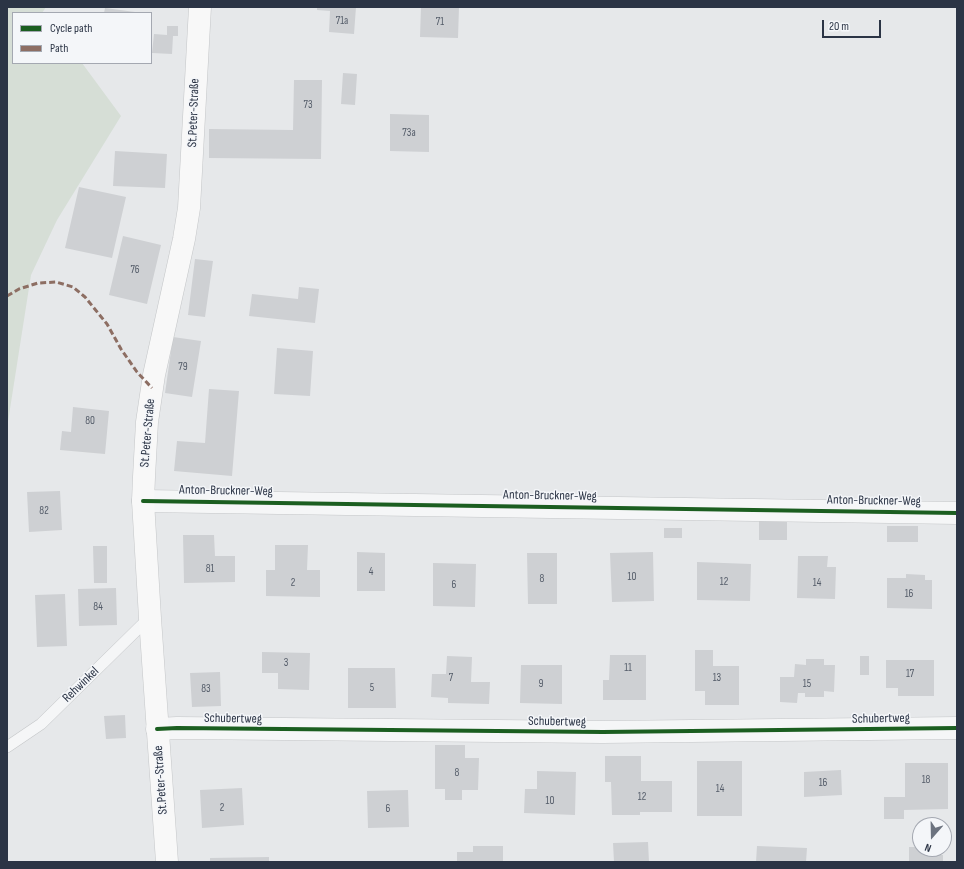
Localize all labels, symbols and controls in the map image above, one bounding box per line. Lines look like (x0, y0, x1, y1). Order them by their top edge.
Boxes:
legend (12, 12, 152, 64)
scale bar (824, 12, 883, 38)
house number: 71a (336, 14, 348, 28)
house number: 71 (436, 15, 444, 29)
text: 20 m (829, 19, 849, 34)
text: Cycle path (50, 21, 92, 36)
text: Path (50, 41, 68, 56)
street label: St.Peter-Straße (185, 78, 203, 148)
house number: 73 (303, 98, 313, 112)
house number: 73a (402, 126, 416, 140)
house number: 76 (130, 263, 140, 277)
house number: 79 (178, 360, 188, 374)
street label: St.Peter-Straße (137, 398, 159, 468)
house number: 80 (85, 414, 95, 428)
street label: Anton-Bruckner-Weg (179, 482, 273, 500)
street label: Anton-Bruckner-Weg (503, 487, 597, 505)
street label: Anton-Bruckner-Weg (827, 492, 921, 510)
house number: 82 (39, 504, 49, 518)
house number: 81 (206, 562, 214, 576)
house number: 4 (369, 565, 373, 579)
house number: 10 (628, 570, 636, 584)
house number: 8 (540, 572, 544, 586)
house number: 12 (720, 575, 728, 589)
house number: 2 (291, 576, 295, 590)
house number: 14 (813, 576, 821, 590)
house number: 6 (452, 578, 456, 592)
house number: 16 (905, 587, 913, 601)
house number: 84 (93, 600, 103, 614)
house number: 3 (284, 656, 288, 670)
house number: 11 (624, 661, 632, 675)
street label: Rehwinkel (60, 664, 102, 706)
house number: 17 (906, 667, 914, 681)
house number: 7 (449, 671, 453, 685)
house number: 13 (713, 671, 721, 685)
house number: 9 (539, 677, 543, 691)
house number: 15 (803, 677, 811, 691)
house number: 5 (370, 681, 374, 695)
house number: 83 (201, 682, 211, 696)
street label: Schubertweg (204, 711, 262, 727)
street label: Schubertweg (852, 711, 910, 727)
street label: Schubertweg (528, 714, 586, 730)
street label: St.Peter-Straße (151, 745, 171, 815)
house number: 8 (455, 766, 459, 780)
house number: 18 (922, 773, 930, 787)
house number: 16 (819, 776, 827, 790)
house number: 14 (716, 782, 724, 796)
house number: 12 (638, 790, 646, 804)
house number: 10 (546, 794, 554, 808)
house number: 2 (220, 801, 224, 815)
house number: 6 (386, 802, 390, 816)
north arrow (912, 817, 952, 857)
text: N (923, 841, 933, 855)

